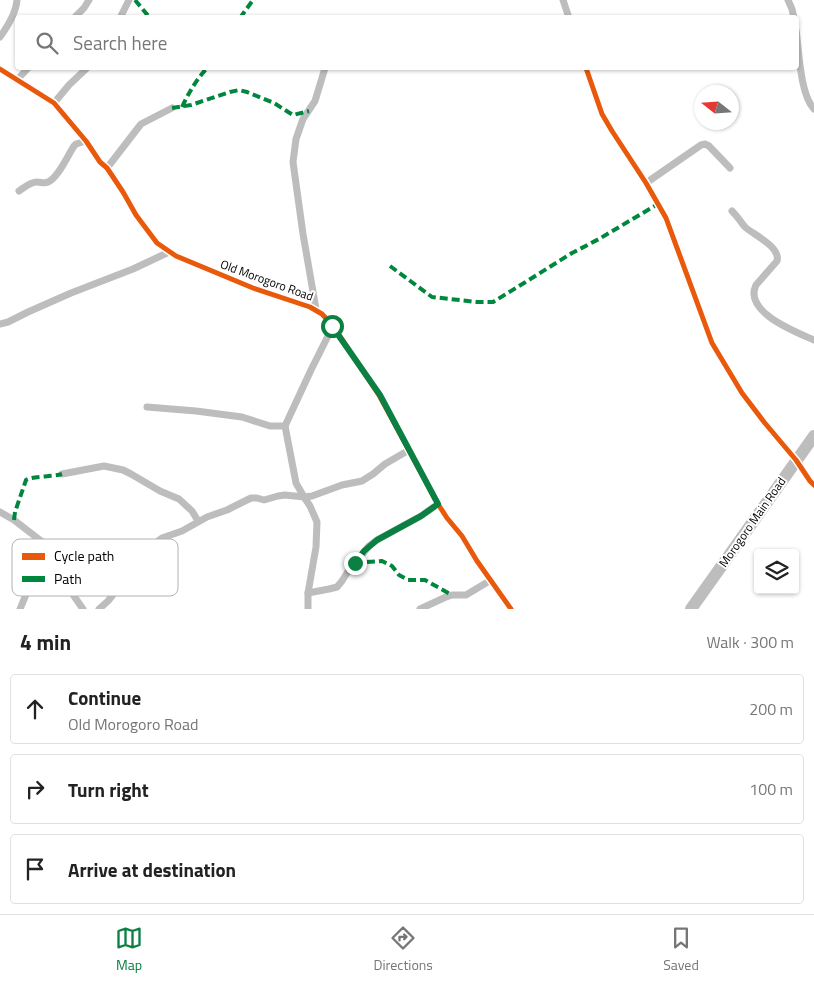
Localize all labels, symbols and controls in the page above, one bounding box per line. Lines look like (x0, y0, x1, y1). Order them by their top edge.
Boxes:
search box (15, 15, 799, 70)
text: Search here (73, 28, 167, 57)
icon: search (33, 29, 61, 57)
north arrow (694, 85, 739, 130)
street label: Old Morogoro Road (218, 254, 316, 306)
route start (321, 315, 344, 338)
street label: Morogoro Main Road (714, 473, 790, 571)
legend (12, 539, 178, 596)
text: Cycle path (54, 545, 114, 566)
map controls (754, 549, 799, 594)
button: layers (754, 549, 799, 594)
route end (344, 552, 367, 575)
text: Path (54, 568, 82, 589)
text: 4 min (20, 626, 71, 658)
text: Walk · 300 m (706, 630, 794, 654)
text: Continue (68, 683, 141, 712)
icon: ahead (21, 695, 49, 723)
text: 200 m (749, 697, 793, 721)
text: Old Morogoro Road (68, 712, 199, 736)
icon: right (21, 775, 49, 803)
text: Turn right (68, 775, 149, 804)
text: 100 m (749, 777, 793, 801)
icon: arrive (21, 855, 49, 883)
text: Arrive at destination (68, 855, 236, 884)
tab: Map (115, 924, 143, 975)
tab: Directions (373, 924, 433, 975)
tab: Saved (663, 924, 699, 975)

